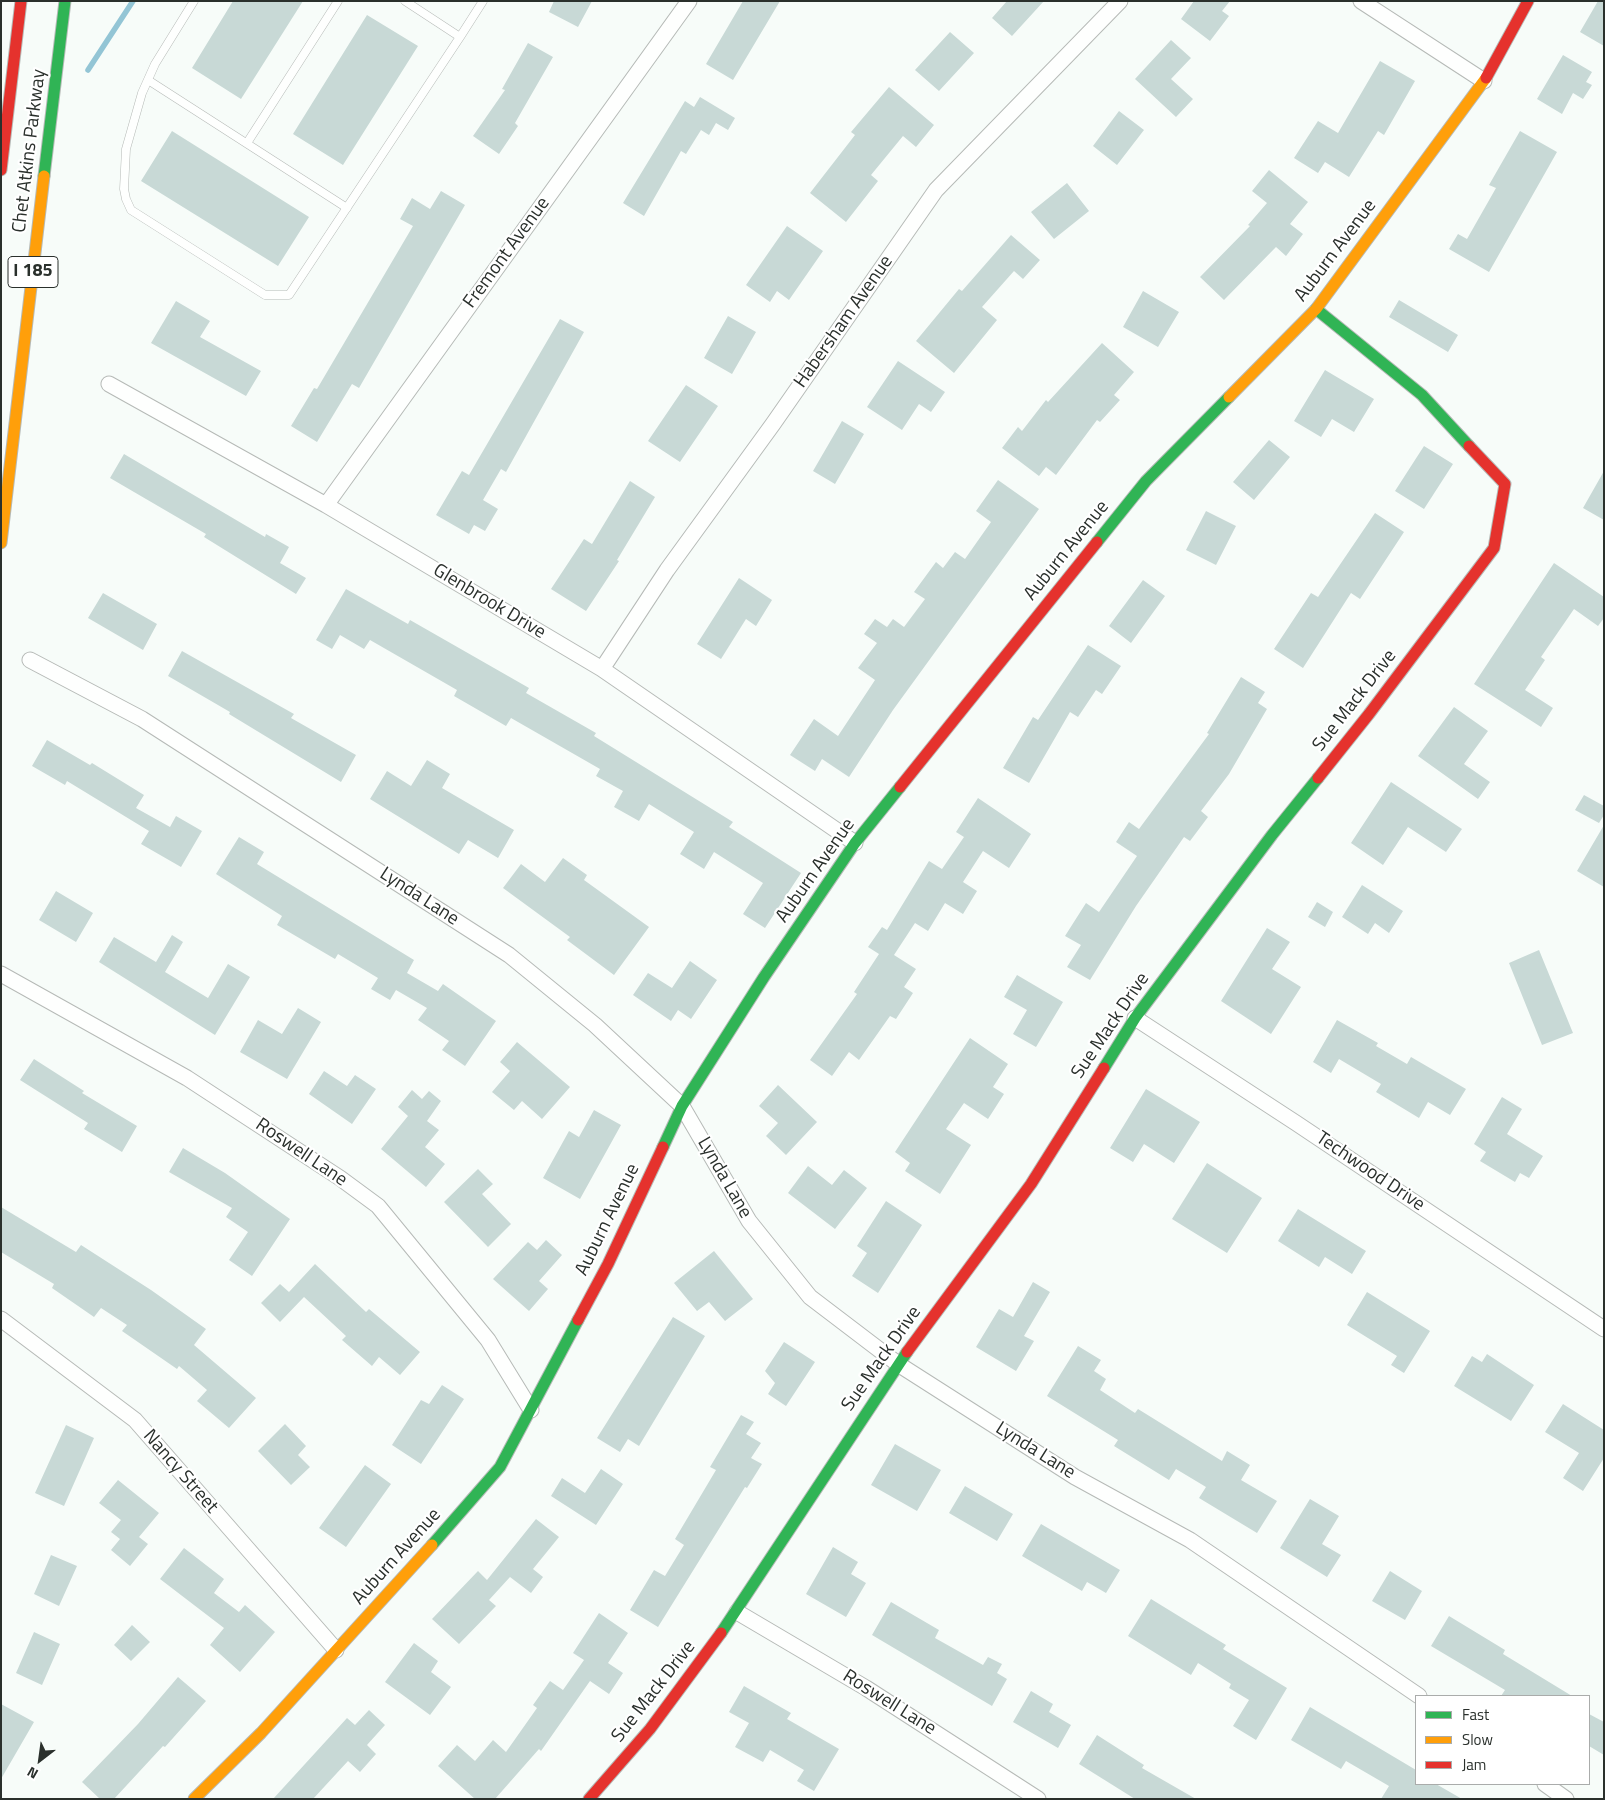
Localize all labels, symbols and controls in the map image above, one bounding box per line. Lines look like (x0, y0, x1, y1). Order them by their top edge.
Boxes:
street label: Chet Atkins Parkway (9, 68, 51, 234)
street label: Fremont Avenue (459, 193, 555, 313)
street label: Auburn Avenue (1290, 195, 1382, 307)
street label: Habersham Avenue (790, 251, 898, 393)
road number: I 185 (8, 256, 58, 288)
street label: Auburn Avenue (1020, 496, 1114, 606)
street label: Glenbrook Drive (429, 559, 549, 645)
street label: Sue Mack Drive (1308, 646, 1402, 756)
street label: Auburn Avenue (772, 815, 860, 927)
street label: Lynda Lane (375, 863, 463, 931)
street label: Sue Mack Drive (1067, 969, 1155, 1083)
street label: Roswell Lane (251, 1114, 351, 1192)
street label: Techwood Drive (1311, 1127, 1429, 1217)
street label: Lynda Lane (692, 1133, 756, 1223)
street label: Auburn Avenue (571, 1160, 645, 1280)
street label: Sue Mack Drive (837, 1302, 927, 1416)
street label: Lynda Lane (991, 1418, 1079, 1484)
street label: Nancy Street (138, 1426, 222, 1518)
street label: Auburn Avenue (348, 1504, 446, 1610)
street label: Sue Mack Drive (607, 1637, 701, 1747)
street label: Roswell Lane (838, 1665, 940, 1741)
legend (1415, 1695, 1590, 1785)
text: Fast (1462, 1703, 1489, 1726)
text: Slow (1462, 1728, 1493, 1751)
north arrow (15, 1735, 65, 1785)
text: Jam (1462, 1753, 1486, 1776)
text: N (23, 1762, 42, 1785)

